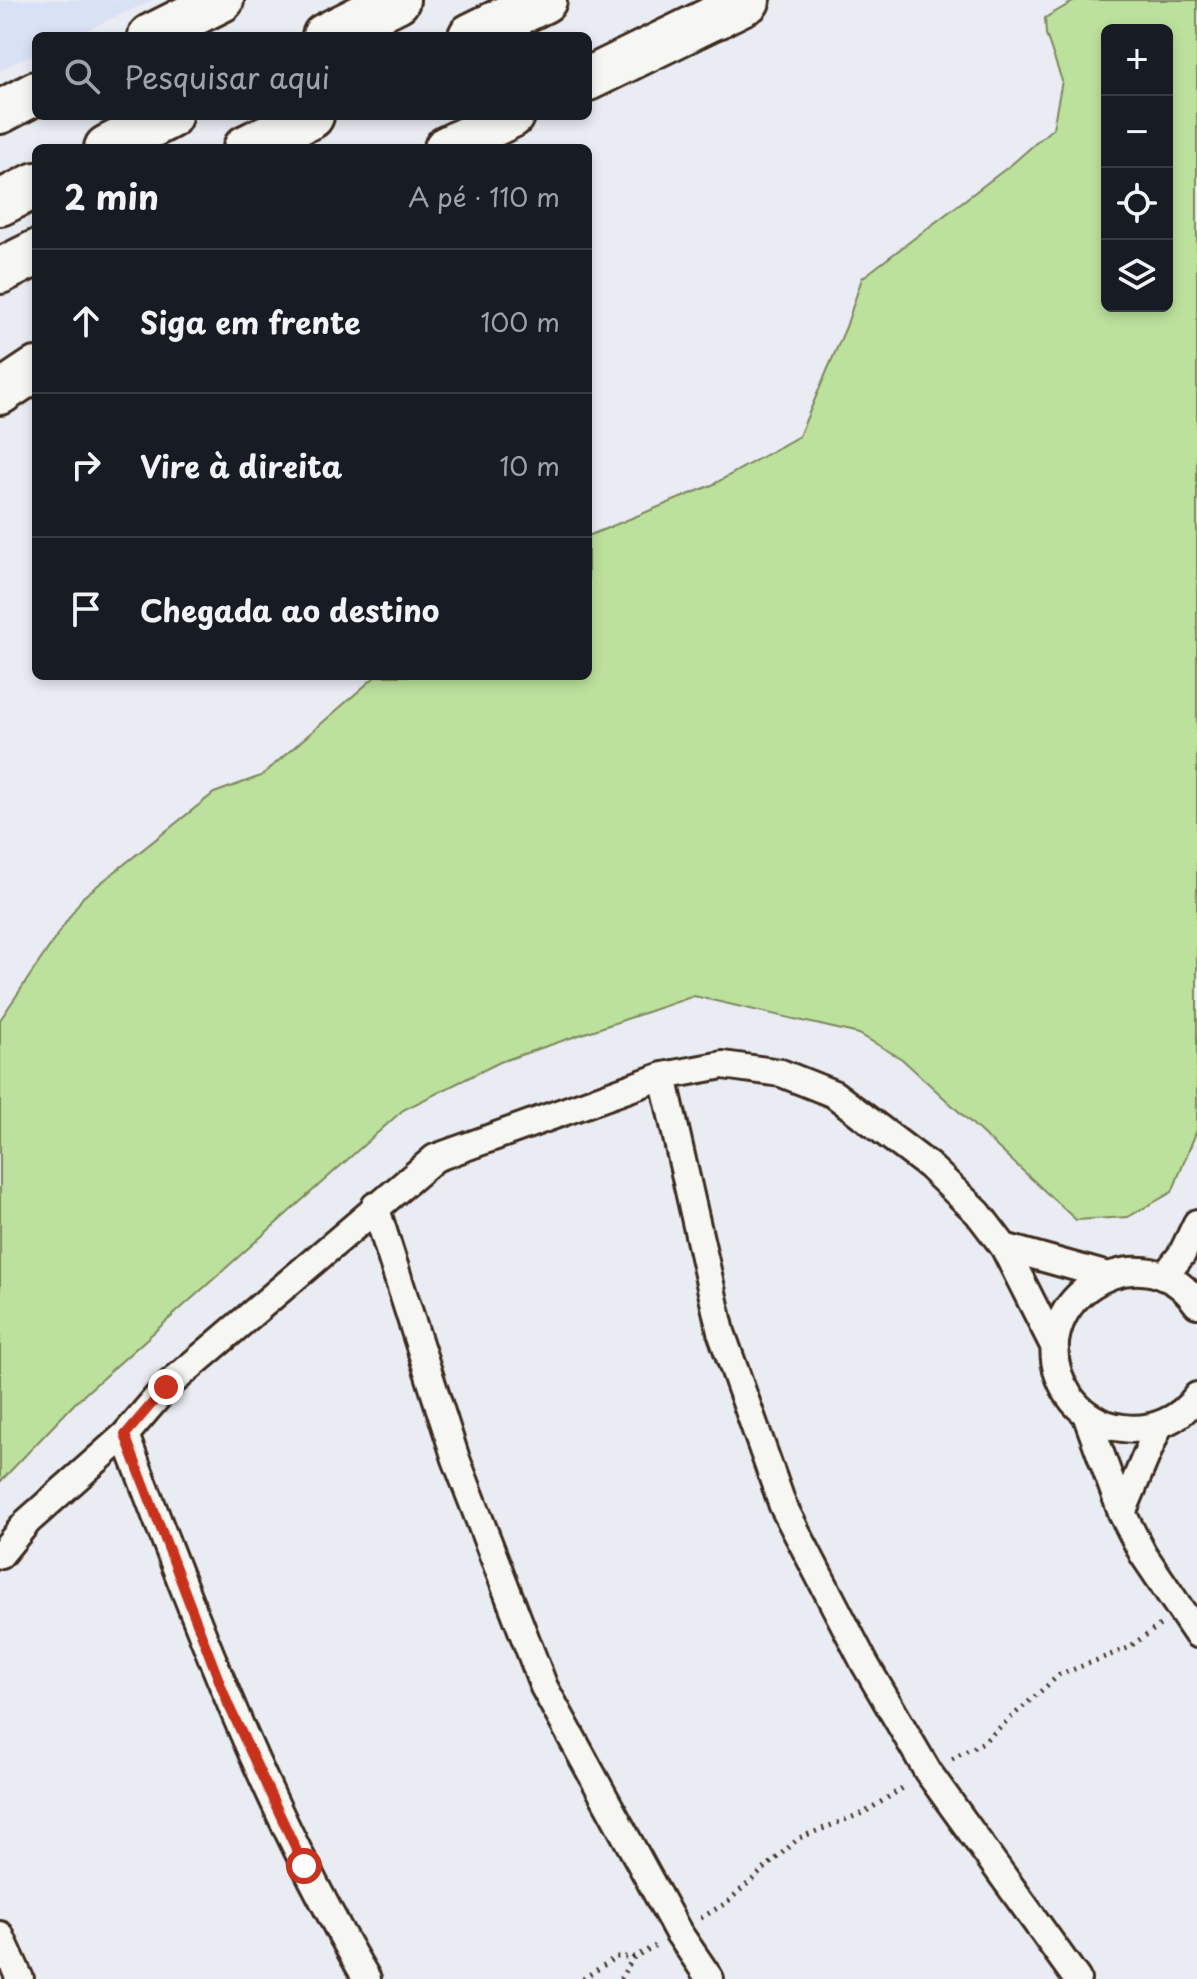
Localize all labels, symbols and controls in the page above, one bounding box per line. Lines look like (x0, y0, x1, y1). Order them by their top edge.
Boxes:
map controls (1101, 24, 1173, 312)
button: + (1101, 24, 1173, 96)
search box (32, 32, 592, 120)
icon: search (60, 54, 104, 98)
text: Pesquisar aqui (124, 54, 330, 99)
button: − (1101, 96, 1173, 168)
button: locate (1101, 168, 1173, 240)
text: 2 min (64, 170, 159, 222)
text: A pé · 110 m (408, 177, 560, 216)
button: layers (1101, 240, 1173, 312)
icon: ahead (64, 299, 108, 343)
text: Siga em frente (140, 299, 361, 344)
text: 100 m (480, 302, 560, 341)
icon: right (64, 443, 108, 487)
text: Vire à direita (140, 443, 342, 488)
text: 10 m (499, 446, 560, 485)
icon: arrive (64, 587, 108, 631)
text: Chegada ao destino (140, 587, 439, 632)
route end (148, 1369, 184, 1405)
route start (286, 1848, 322, 1884)

